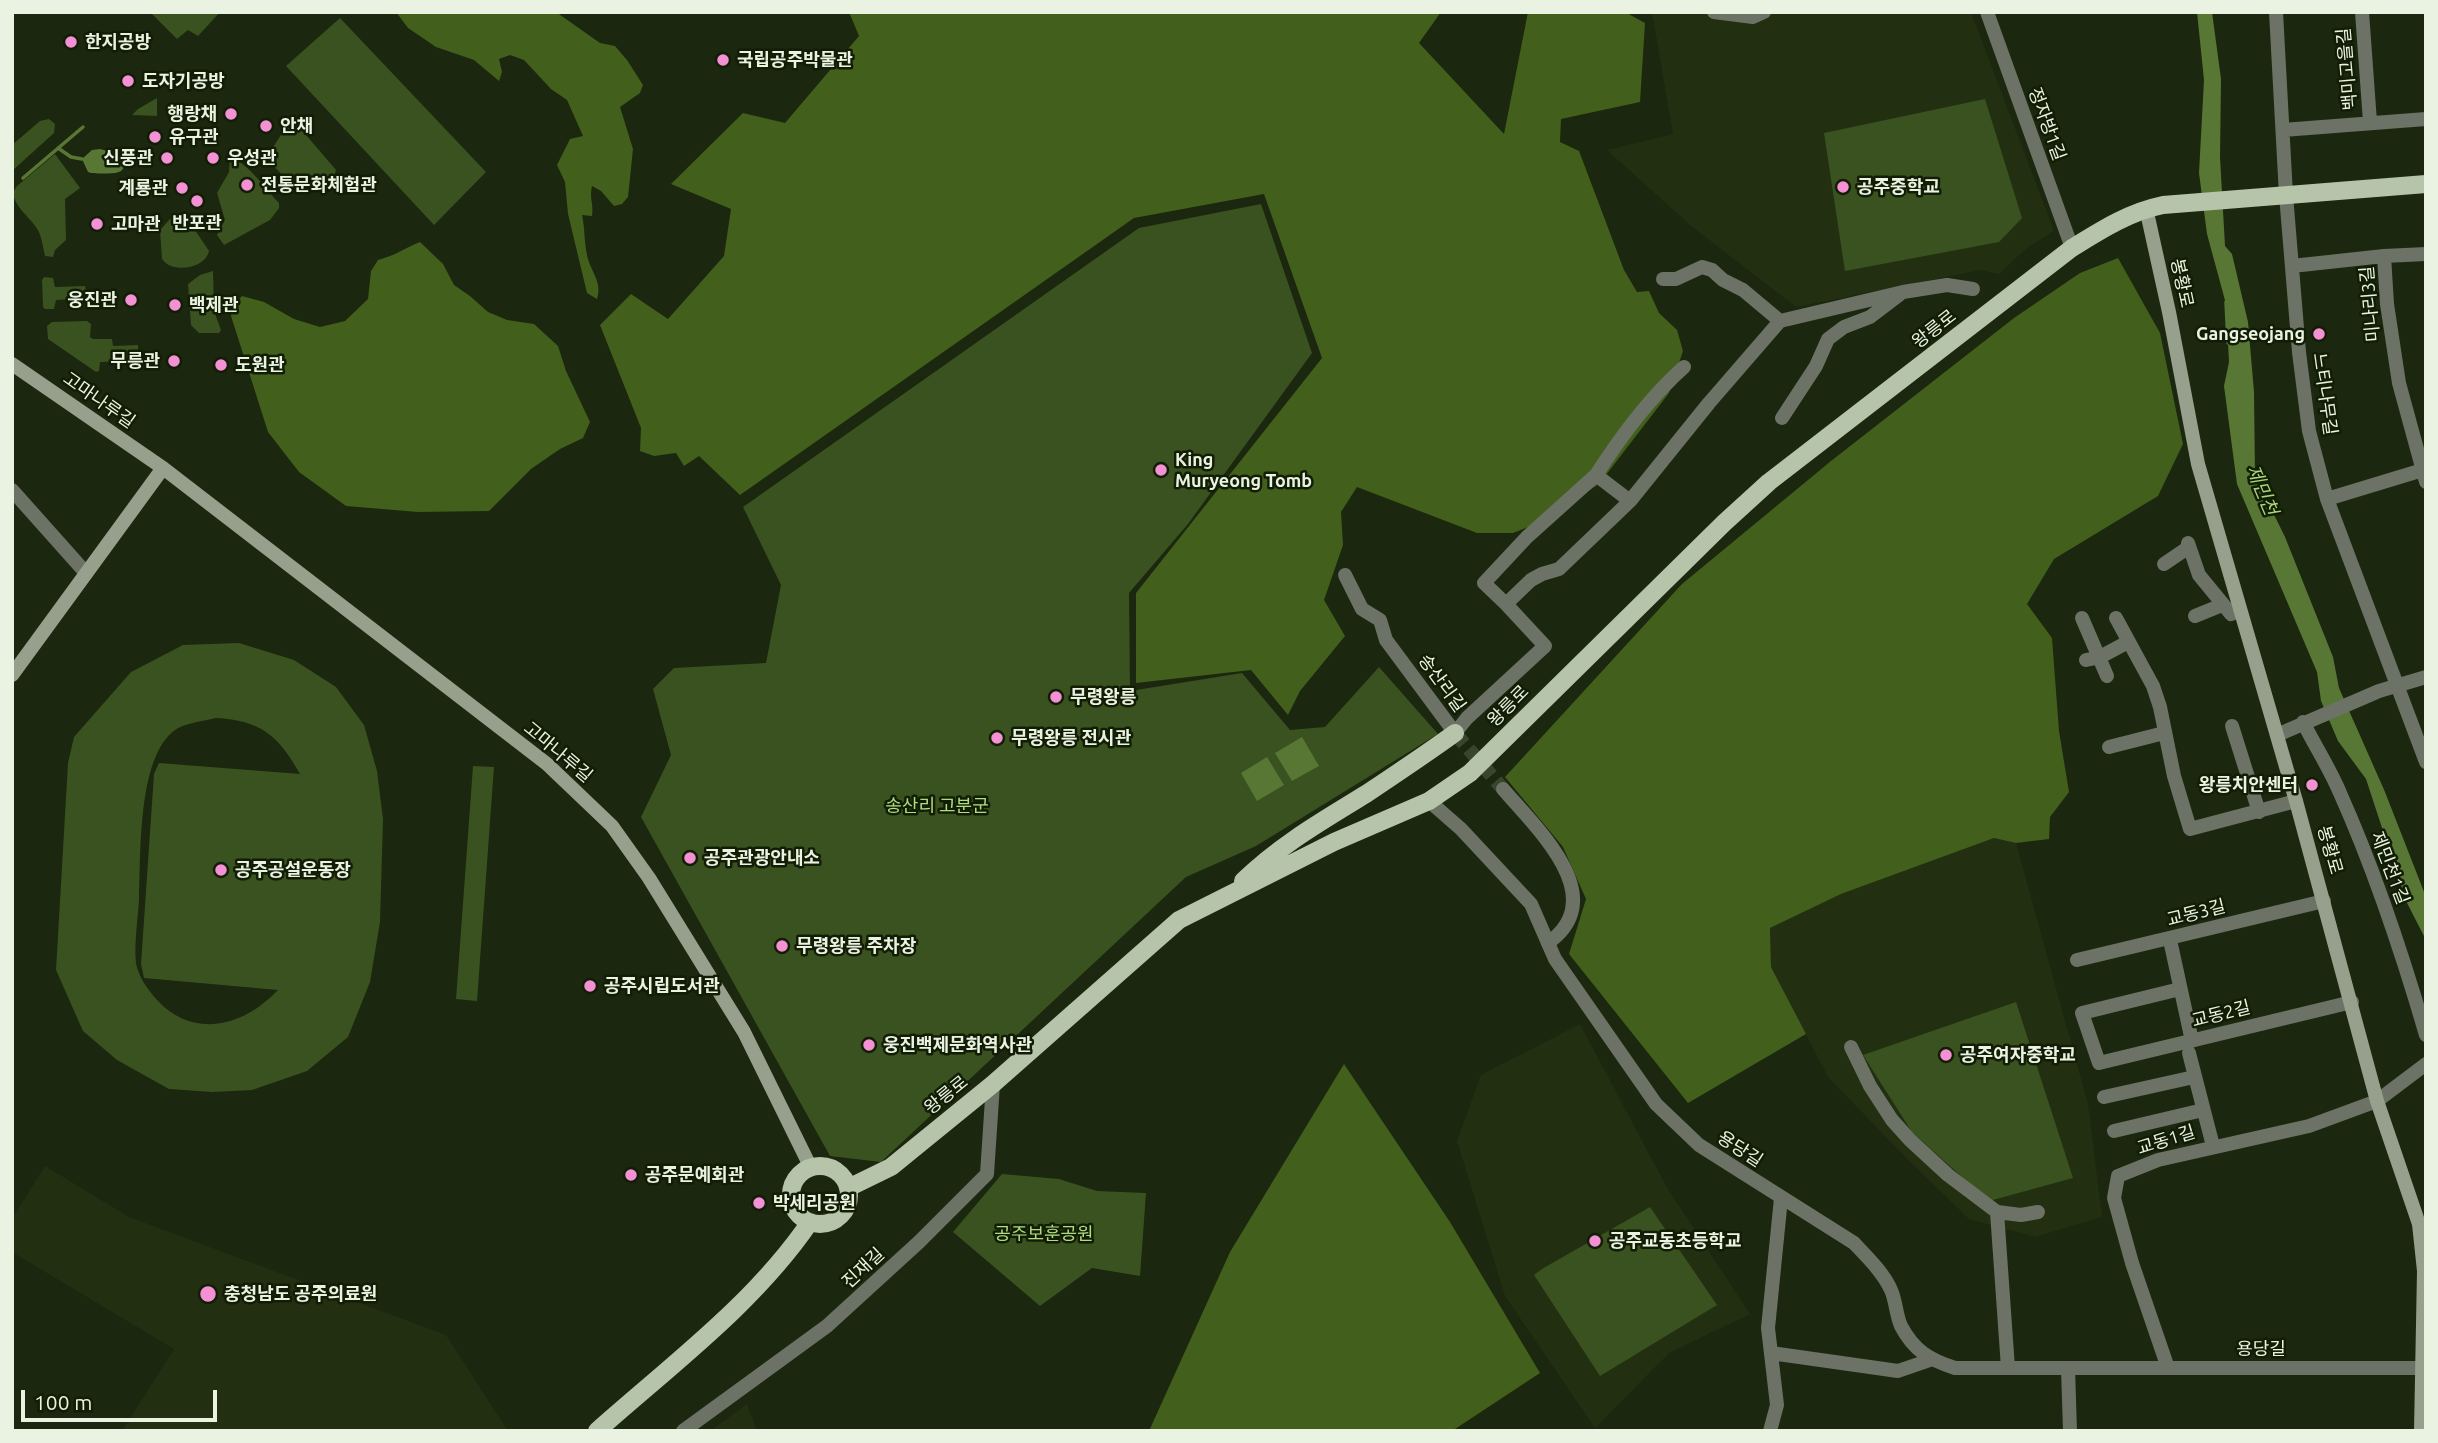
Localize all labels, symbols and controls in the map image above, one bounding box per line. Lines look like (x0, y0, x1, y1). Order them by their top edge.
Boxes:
street label: 백미고을길 (2333, 27, 2361, 111)
place label: 한지공방 (85, 31, 151, 53)
marker: 한지공방 (63, 34, 79, 50)
place label: 국립공주박물관 (737, 49, 853, 71)
marker: 국립공주박물관 (715, 52, 731, 68)
place label: 도자기공방 (142, 70, 225, 92)
marker: 도자기공방 (120, 73, 136, 89)
street label: 정자방1길 (2024, 84, 2070, 164)
place label: 행랑채 (167, 103, 217, 125)
marker: 행랑채 (223, 106, 239, 122)
place label: 안채 (280, 115, 313, 137)
marker: 안채 (258, 118, 274, 134)
place label: 유구관 (169, 126, 219, 148)
marker: 유구관 (147, 129, 163, 145)
place label: 신풍관 (103, 147, 153, 169)
place label: 우성관 (227, 147, 277, 169)
marker: 신풍관 (159, 150, 175, 166)
marker: 우성관 (205, 150, 221, 166)
place label: 전통문화체험관 (261, 174, 377, 196)
place label: 공주중학교 (1857, 176, 1940, 198)
place label: 계룡관 (118, 177, 168, 199)
marker: 전통문화체험관 (239, 177, 255, 193)
marker: 공주중학교 (1835, 179, 1851, 195)
marker: 계룡관 (174, 180, 190, 196)
marker: 반포관 (189, 193, 205, 209)
place label: 반포관 (172, 212, 222, 234)
place label: 고마관 (111, 213, 161, 235)
marker: 고마관 (89, 216, 105, 232)
street label: 봉황로 (2166, 256, 2198, 310)
street label: 미나리3길 (2356, 265, 2384, 343)
place label: 웅진관 (67, 289, 117, 311)
marker: 웅진관 (123, 292, 139, 308)
place label: 백제관 (189, 294, 239, 316)
marker: 백제관 (167, 297, 183, 313)
street label: 왕릉로 (1908, 305, 1960, 353)
place label: Gangseojang (2196, 323, 2305, 345)
marker: Gangseojang (2311, 326, 2327, 342)
place label: 무릉관 (110, 350, 160, 372)
street label: 느티나무길 (2309, 351, 2341, 437)
marker: 무릉관 (166, 353, 182, 369)
place label: 도원관 (235, 354, 285, 376)
marker: 도원관 (213, 357, 229, 373)
street label: 고마나루길 (59, 367, 139, 433)
place label: King Muryeong Tomb (1175, 449, 1312, 491)
water label: 제민천 (2241, 461, 2283, 519)
marker: King Muryeong Tomb (1153, 462, 1169, 478)
street label: 송산리길 (1414, 650, 1470, 716)
street label: 왕릉로 (1483, 681, 1533, 731)
place label: 무령왕릉 (1070, 686, 1136, 708)
marker: 무령왕릉 (1048, 689, 1064, 705)
street label: 고마나루길 (519, 717, 597, 787)
place label: 무령왕릉 전시관 (1011, 727, 1131, 749)
marker: 무령왕릉 전시관 (989, 730, 1005, 746)
place label: 왕릉치안센터 (2199, 774, 2298, 796)
marker: 왕릉치안센터 (2304, 777, 2320, 793)
park label: 송산리 고분군 (885, 795, 989, 817)
street label: 봉황로 (2313, 823, 2347, 877)
street label: 제민천1길 (2366, 828, 2414, 908)
place label: 공주관광안내소 (704, 847, 820, 869)
marker: 공주관광안내소 (682, 850, 698, 866)
place label: 공주공설운동장 (235, 859, 351, 881)
marker: 공주공설운동장 (213, 862, 229, 878)
street label: 교동3길 (2164, 895, 2228, 931)
place label: 무령왕릉 주차장 (796, 935, 916, 957)
marker: 무령왕릉 주차장 (774, 938, 790, 954)
place label: 공주시립도서관 (604, 975, 720, 997)
marker: 공주시립도서관 (582, 978, 598, 994)
street label: 교동2길 (2189, 996, 2253, 1032)
place label: 웅진백제문화역사관 (883, 1034, 1032, 1056)
marker: 웅진백제문화역사관 (861, 1037, 877, 1053)
place label: 공주여자중학교 (1960, 1044, 2076, 1066)
marker: 공주여자중학교 (1938, 1047, 1954, 1063)
street label: 왕릉로 (920, 1071, 972, 1119)
street label: 교동1길 (2134, 1121, 2198, 1159)
street label: 용당길 (1713, 1126, 1767, 1172)
place label: 공주문예회관 (645, 1164, 744, 1186)
marker: 공주문예회관 (623, 1167, 639, 1183)
place label: 박세리공원 (773, 1192, 856, 1214)
marker: 박세리공원 (751, 1195, 767, 1211)
park label: 공주보훈공원 (994, 1223, 1094, 1245)
place label: 공주교동초등학교 (1609, 1230, 1741, 1252)
marker: 공주교동초등학교 (1587, 1233, 1603, 1249)
street label: 진재길 (837, 1243, 889, 1293)
place label: 충청남도 공주의료원 (224, 1283, 377, 1305)
marker: 충청남도 공주의료원 (198, 1284, 218, 1304)
street label: 용당길 (2236, 1338, 2286, 1360)
scale bar (24, 1376, 220, 1420)
text: 100 m (34, 1390, 92, 1414)

